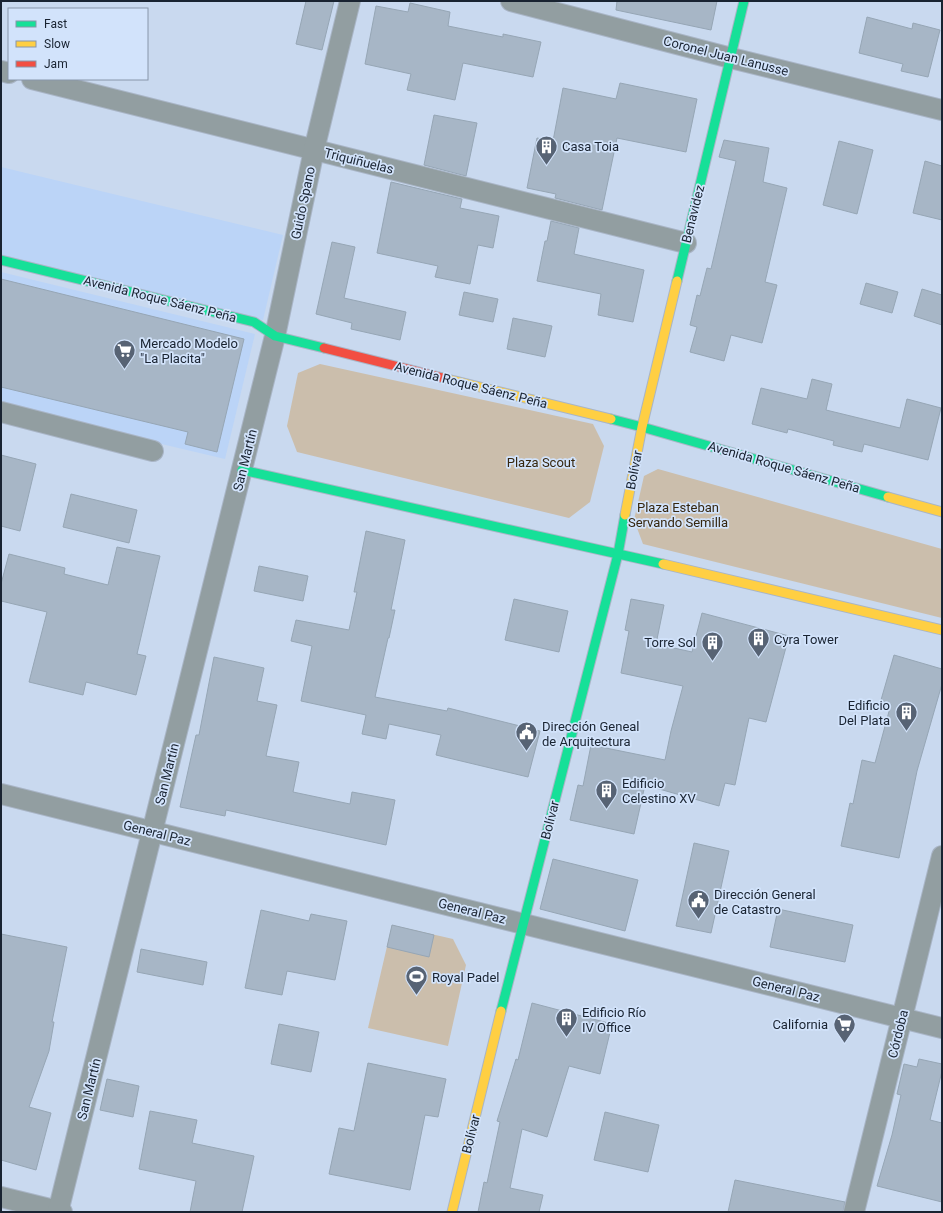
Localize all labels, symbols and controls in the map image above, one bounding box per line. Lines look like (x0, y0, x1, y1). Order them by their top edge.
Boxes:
legend (8, 8, 148, 80)
text: Fast (44, 17, 67, 31)
street label: Coronel Juan Lanusse (662, 33, 790, 79)
text: Slow (44, 37, 70, 51)
text: Jam (44, 57, 68, 71)
building icon: Casa Toia (534, 133, 560, 166)
place label: Casa Toia (562, 139, 619, 154)
street label: Triquiñuelas (323, 145, 395, 177)
street label: Guido Spano (288, 165, 318, 241)
street label: Benavidez (679, 183, 708, 245)
street label: Avenida Roque Sáenz Peña (82, 273, 238, 325)
place label: Mercado Modelo "La Placita" (140, 336, 238, 366)
supermarket icon: Mercado Modelo "La Placita" (111, 337, 137, 370)
street label: Avenida Roque Sáenz Peña (393, 359, 549, 411)
street label: San Martín (230, 428, 260, 492)
street label: Avenida Roque Sáenz Peña (706, 438, 862, 496)
street label: Bolívar (623, 449, 645, 491)
park label: Plaza Scout (507, 455, 575, 470)
park label: Plaza Esteban Servando Semilla (628, 500, 728, 530)
building icon: Cyra Tower (746, 626, 772, 659)
building icon: Torre Sol (699, 629, 725, 662)
place label: Cyra Tower (774, 632, 839, 647)
place label: Torre Sol (644, 635, 696, 650)
place label: Edificio Del Plata (838, 698, 890, 728)
building icon: Edificio Del Plata (893, 699, 919, 732)
place label: Dirección Geneal de Arquitectura (542, 719, 640, 749)
public building icon: Dirección Geneal de Arquitectura (513, 720, 539, 753)
street label: San Martín (152, 742, 182, 806)
place label: Edificio Celestino XV (622, 776, 697, 806)
building icon: Edificio Celestino XV (593, 777, 619, 810)
street label: Bolívar (538, 798, 562, 841)
street label: General Paz (122, 817, 193, 849)
place label: Dirección General de Catastro (714, 887, 816, 917)
public building icon: Dirección General de Catastro (686, 888, 712, 921)
street label: General Paz (437, 895, 508, 927)
sports icon: Royal Padel (404, 964, 430, 997)
place label: Royal Padel (432, 970, 499, 985)
street label: General Paz (751, 973, 822, 1005)
place label: Edificio Río IV Office (582, 1005, 646, 1035)
building icon: Edificio Río IV Office (553, 1006, 579, 1039)
street label: Córdoba (885, 1008, 911, 1060)
supermarket icon: California (831, 1011, 857, 1044)
place label: California (772, 1017, 828, 1032)
street label: San Martín (74, 1057, 104, 1121)
street label: Bolívar (459, 1112, 483, 1155)

